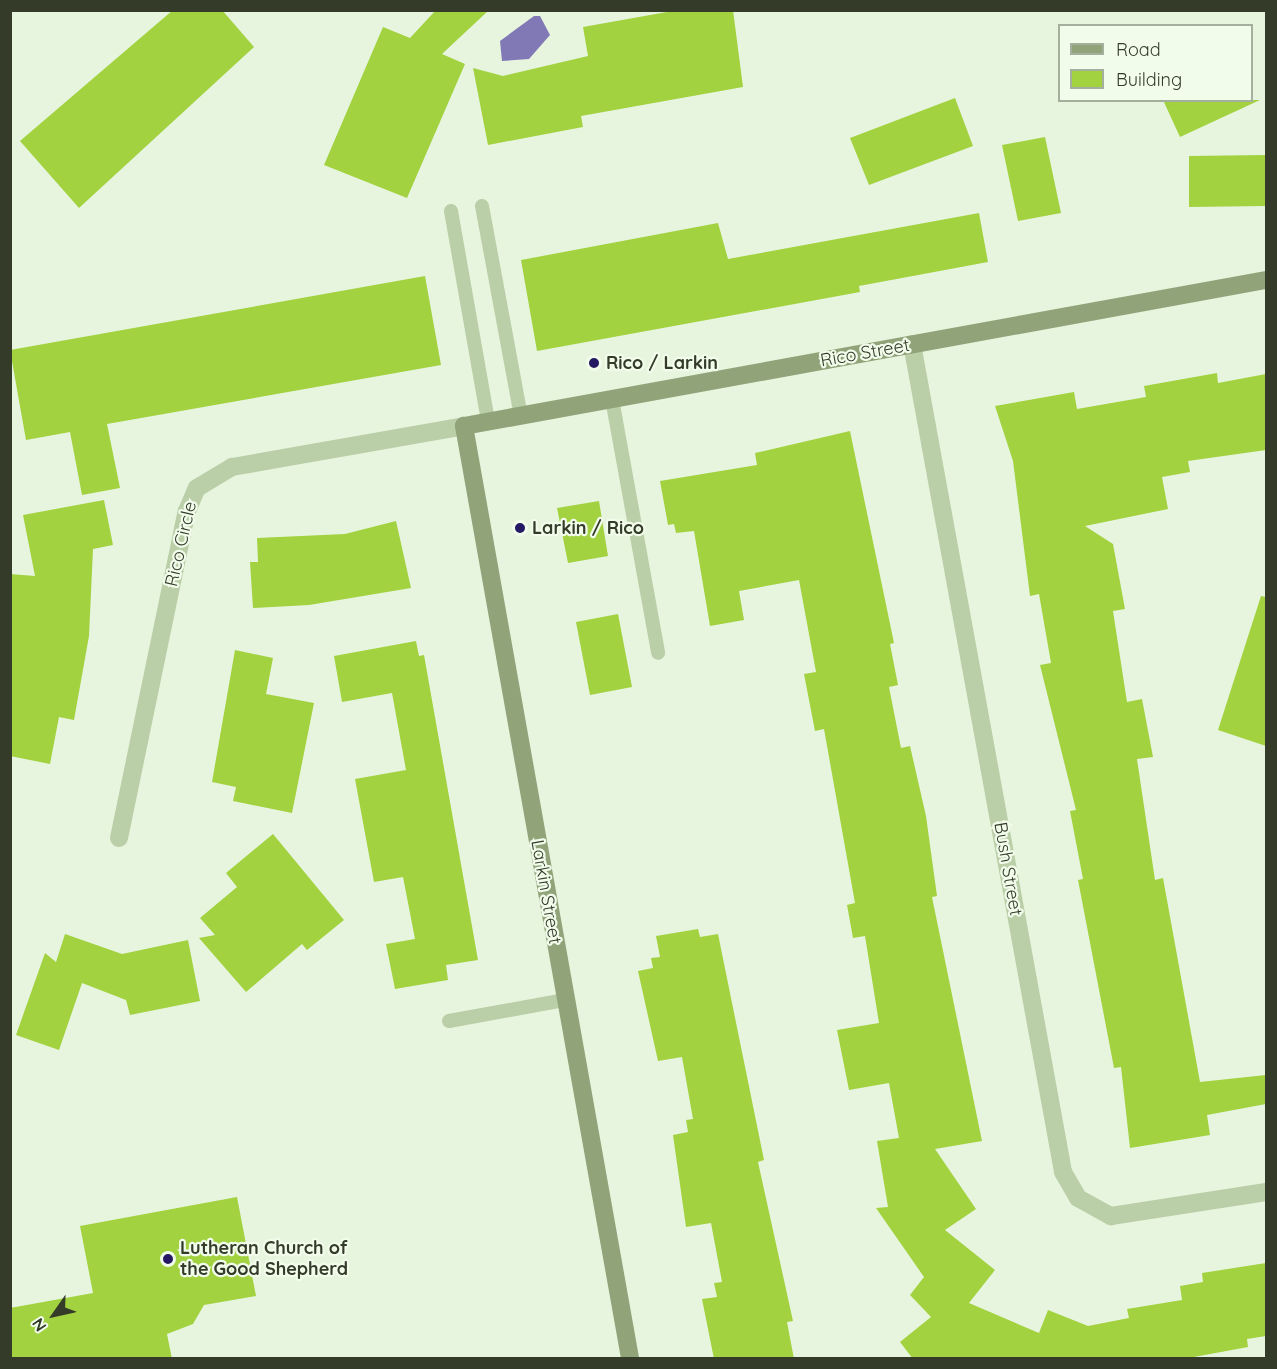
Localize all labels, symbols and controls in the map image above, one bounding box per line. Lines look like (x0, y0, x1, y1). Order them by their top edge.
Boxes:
legend (1058, 24, 1253, 102)
text: Road (1116, 38, 1161, 61)
text: Building (1116, 68, 1182, 91)
street label: Rico Street (819, 335, 911, 371)
place label: Rico / Larkin (606, 352, 718, 374)
marker: Rico / Larkin (587, 356, 601, 370)
street label: Rico Circle (161, 499, 201, 589)
place label: Larkin / Rico (532, 517, 644, 539)
marker: Larkin / Rico (513, 521, 527, 535)
street label: Bush Street (989, 820, 1027, 918)
street label: Larkin Street (526, 838, 566, 946)
place label: Lutheran Church of the Good Shepherd (180, 1238, 348, 1280)
marker: Lutheran Church of the Good Shepherd (161, 1252, 175, 1266)
north arrow (24, 1285, 84, 1345)
text: N (28, 1315, 51, 1336)

